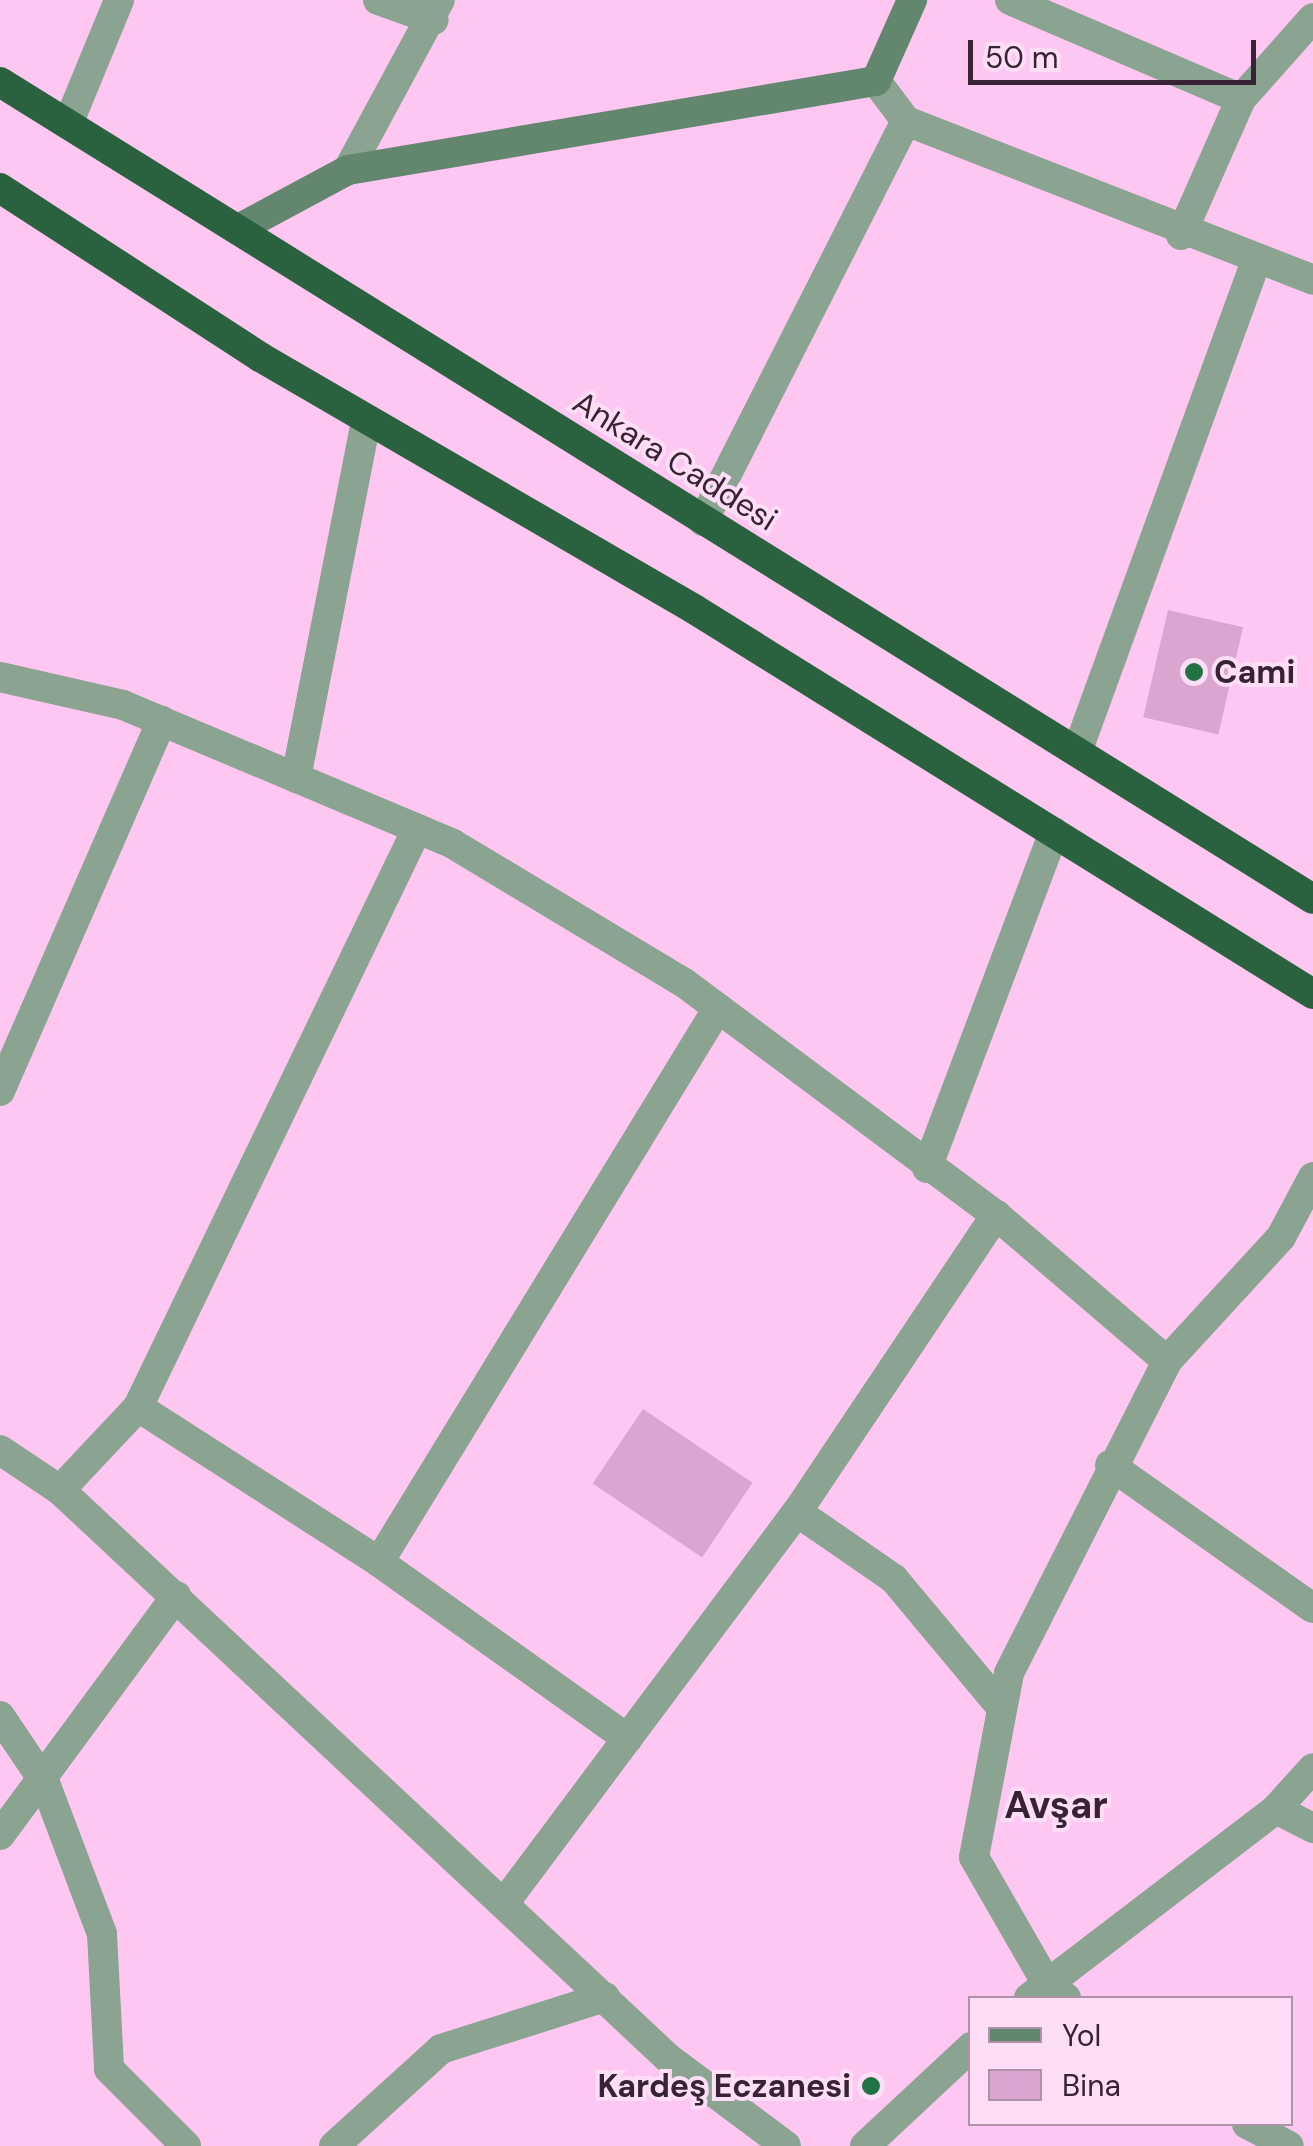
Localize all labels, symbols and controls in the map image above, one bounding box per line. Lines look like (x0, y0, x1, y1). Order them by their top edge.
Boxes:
scale bar (973, 20, 1260, 82)
text: 50 m (985, 38, 1059, 77)
street label: Ankara Caddesi (566, 383, 784, 539)
place label: Cami (1214, 653, 1295, 691)
marker: Cami (1183, 661, 1205, 683)
district label: Avşar (1004, 1783, 1108, 1829)
legend (968, 1996, 1293, 2126)
text: Yol (1062, 2016, 1101, 2055)
text: Bina (1062, 2066, 1121, 2105)
place label: Kardeş Eczanesi (598, 2067, 851, 2105)
marker: Kardeş Eczanesi (860, 2075, 882, 2097)

